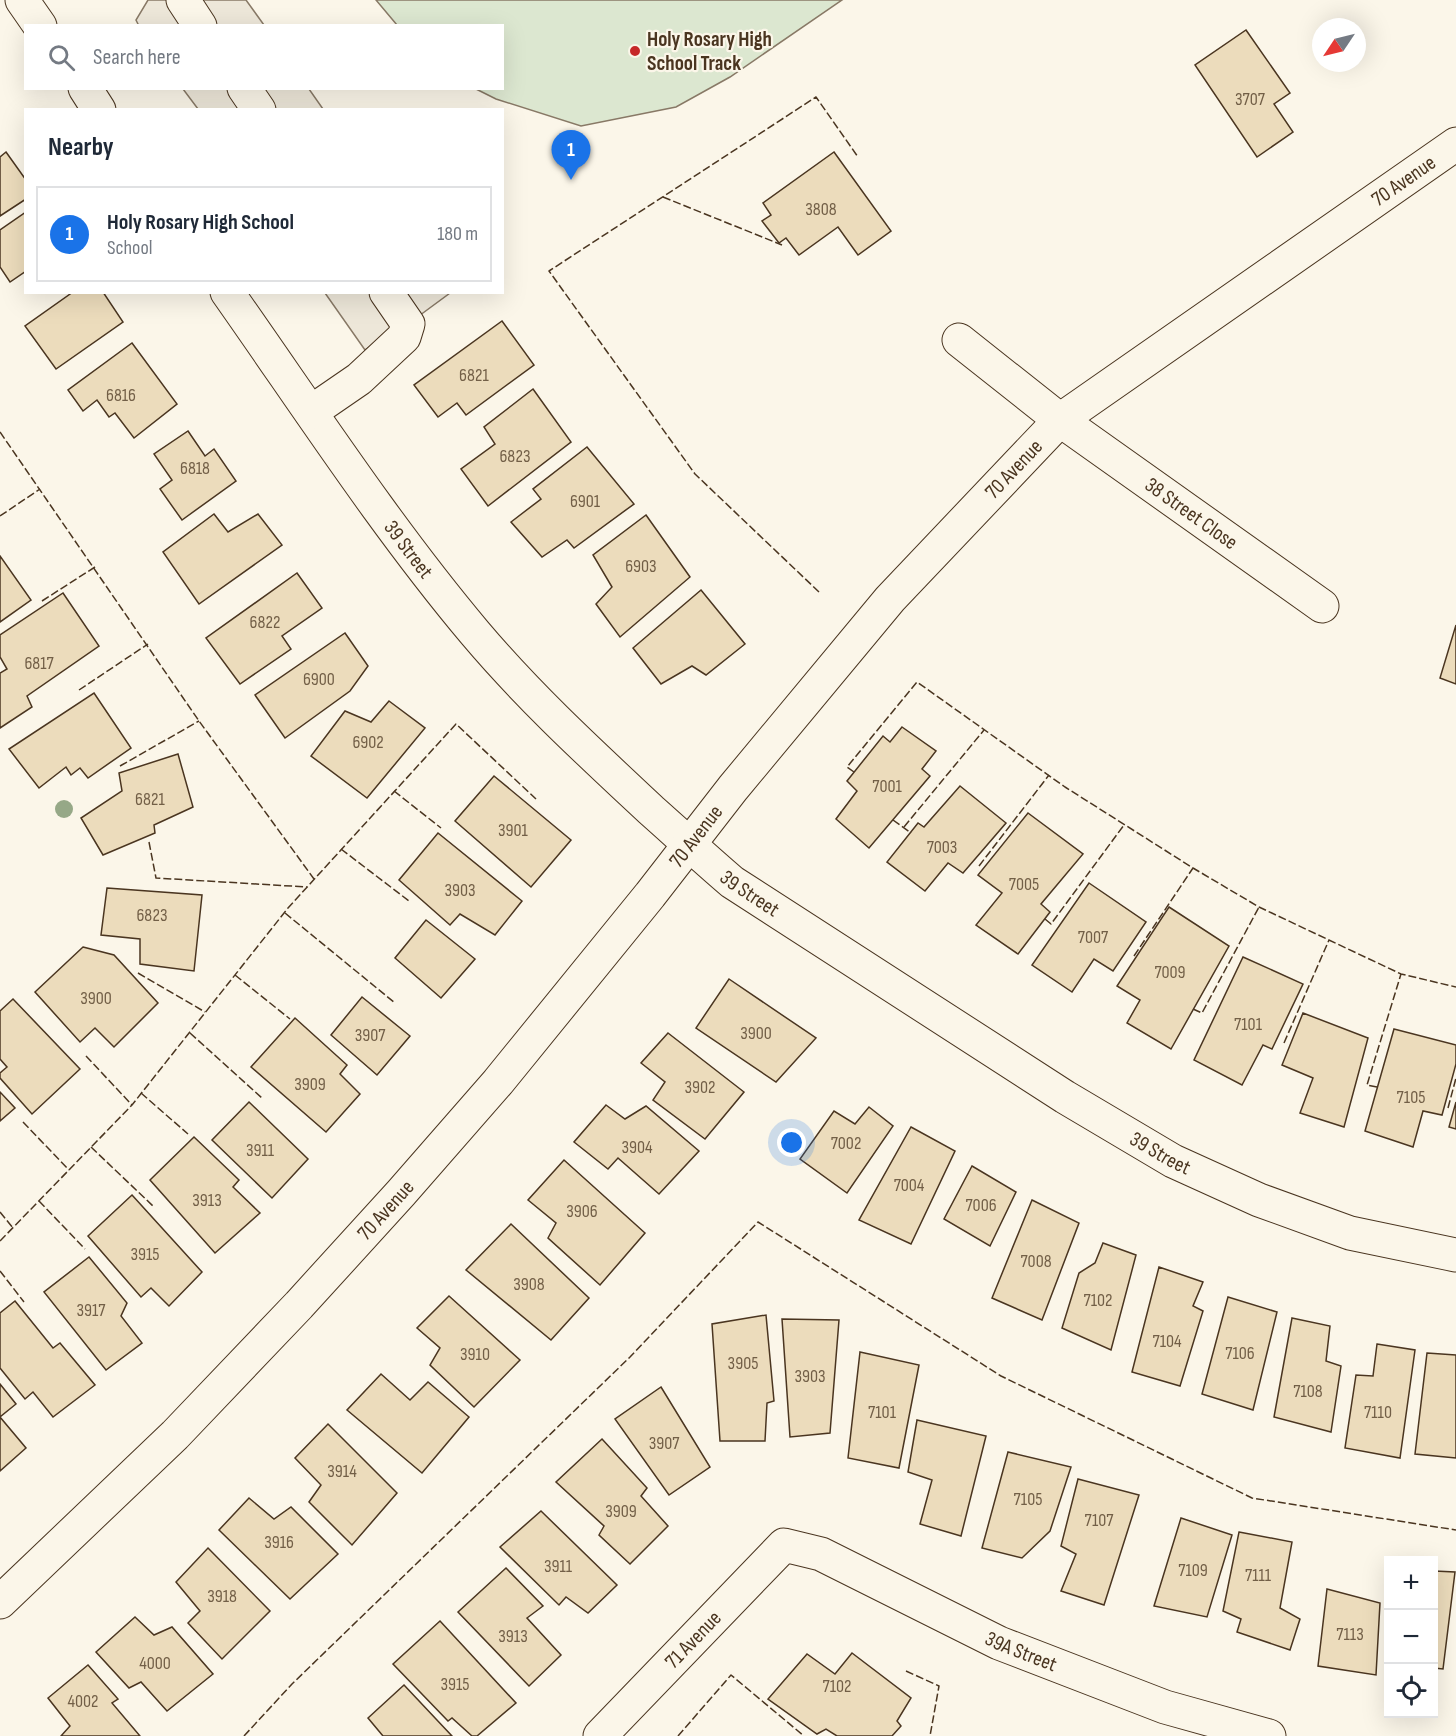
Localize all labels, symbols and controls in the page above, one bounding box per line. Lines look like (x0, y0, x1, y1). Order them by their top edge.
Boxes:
north arrow (1312, 18, 1366, 72)
search box (24, 24, 504, 90)
place label: Holy Rosary High School Track (647, 27, 772, 76)
icon: search (45, 41, 78, 74)
text: Search here (93, 44, 180, 71)
marker: Holy Rosary High School Track (628, 44, 642, 58)
house number: 3707 (1235, 89, 1266, 110)
pin: 1 (552, 130, 590, 180)
text: Nearby (48, 132, 114, 163)
street label: 70 Avenue (1367, 150, 1441, 212)
house number: 3808 (805, 199, 837, 220)
text: Holy Rosary High School (107, 209, 294, 236)
text: 1 (66, 222, 73, 246)
text: 180 m (437, 222, 478, 246)
text: School (107, 236, 152, 260)
house number: 6821 (459, 365, 490, 386)
house number: 6816 (106, 385, 136, 406)
street label: 70 Avenue (980, 434, 1048, 504)
house number: 6823 (499, 446, 531, 467)
house number: 6818 (180, 458, 210, 479)
street label: 38 Street Close (1140, 472, 1242, 555)
house number: 6901 (570, 491, 601, 512)
street label: 39 Street (379, 516, 438, 583)
house number: 6903 (625, 556, 657, 577)
house number: 6822 (250, 612, 280, 633)
house number: 6817 (24, 653, 54, 674)
house number: 6900 (303, 669, 335, 690)
house number: 6902 (352, 732, 384, 753)
house number: 7001 (872, 776, 902, 797)
house number: 6821 (135, 789, 166, 810)
street label: 70 Avenue (664, 800, 728, 873)
house number: 3901 (498, 820, 529, 841)
house number: 7003 (927, 837, 957, 858)
street label: 39 Street (714, 865, 784, 922)
house number: 7005 (1009, 874, 1039, 895)
house number: 3903 (444, 880, 476, 901)
house number: 6823 (136, 905, 168, 926)
house number: 7007 (1078, 927, 1109, 948)
house number: 7009 (1154, 962, 1186, 983)
house number: 3900 (80, 988, 112, 1009)
house number: 7101 (1234, 1014, 1263, 1035)
house number: 3900 (740, 1023, 772, 1044)
house number: 3907 (355, 1025, 386, 1046)
house number: 3909 (294, 1074, 326, 1095)
house number: 3902 (685, 1077, 715, 1098)
house number: 7105 (1397, 1087, 1425, 1108)
street label: 39 Street (1125, 1126, 1194, 1180)
your location (777, 1128, 806, 1157)
house number: 7002 (831, 1133, 861, 1154)
house number: 3904 (621, 1137, 653, 1158)
house number: 3911 (246, 1140, 275, 1161)
street label: 70 Avenue (352, 1175, 419, 1246)
house number: 7004 (894, 1175, 925, 1196)
house number: 3913 (192, 1190, 222, 1211)
house number: 7006 (965, 1195, 997, 1216)
house number: 3906 (566, 1201, 598, 1222)
house number: 3915 (130, 1244, 160, 1265)
house number: 7008 (1020, 1251, 1052, 1272)
house number: 3908 (513, 1274, 545, 1295)
house number: 7102 (1083, 1290, 1113, 1311)
house number: 3917 (77, 1300, 106, 1321)
house number: 7104 (1152, 1331, 1182, 1352)
house number: 7106 (1225, 1343, 1255, 1364)
house number: 3910 (460, 1344, 490, 1365)
house number: 3905 (728, 1353, 758, 1374)
house number: 3903 (794, 1366, 826, 1387)
house number: 7108 (1293, 1381, 1323, 1402)
house number: 7101 (868, 1402, 897, 1423)
house number: 7110 (1364, 1402, 1392, 1423)
house number: 3907 (649, 1433, 680, 1454)
house number: 3914 (327, 1461, 357, 1482)
house number: 7105 (1014, 1489, 1042, 1510)
house number: 3909 (605, 1501, 637, 1522)
house number: 7107 (1085, 1510, 1114, 1531)
house number: 3916 (264, 1532, 294, 1553)
house number: 3911 (544, 1556, 573, 1577)
map controls (1384, 1556, 1438, 1718)
button: + (1384, 1556, 1438, 1610)
house number: 7109 (1178, 1560, 1208, 1581)
house number: 7111 (1245, 1565, 1272, 1586)
house number: 3918 (207, 1586, 237, 1607)
street label: 71 Avenue (660, 1606, 727, 1674)
button: − (1384, 1610, 1438, 1664)
house number: 7113 (1336, 1624, 1364, 1645)
house number: 3913 (498, 1626, 528, 1647)
street label: 39A Street (981, 1626, 1060, 1677)
house number: 4000 (139, 1653, 171, 1674)
button: locate (1384, 1664, 1438, 1718)
house number: 3915 (440, 1674, 470, 1695)
house number: 7102 (822, 1676, 852, 1697)
house number: 4002 (68, 1691, 99, 1712)

